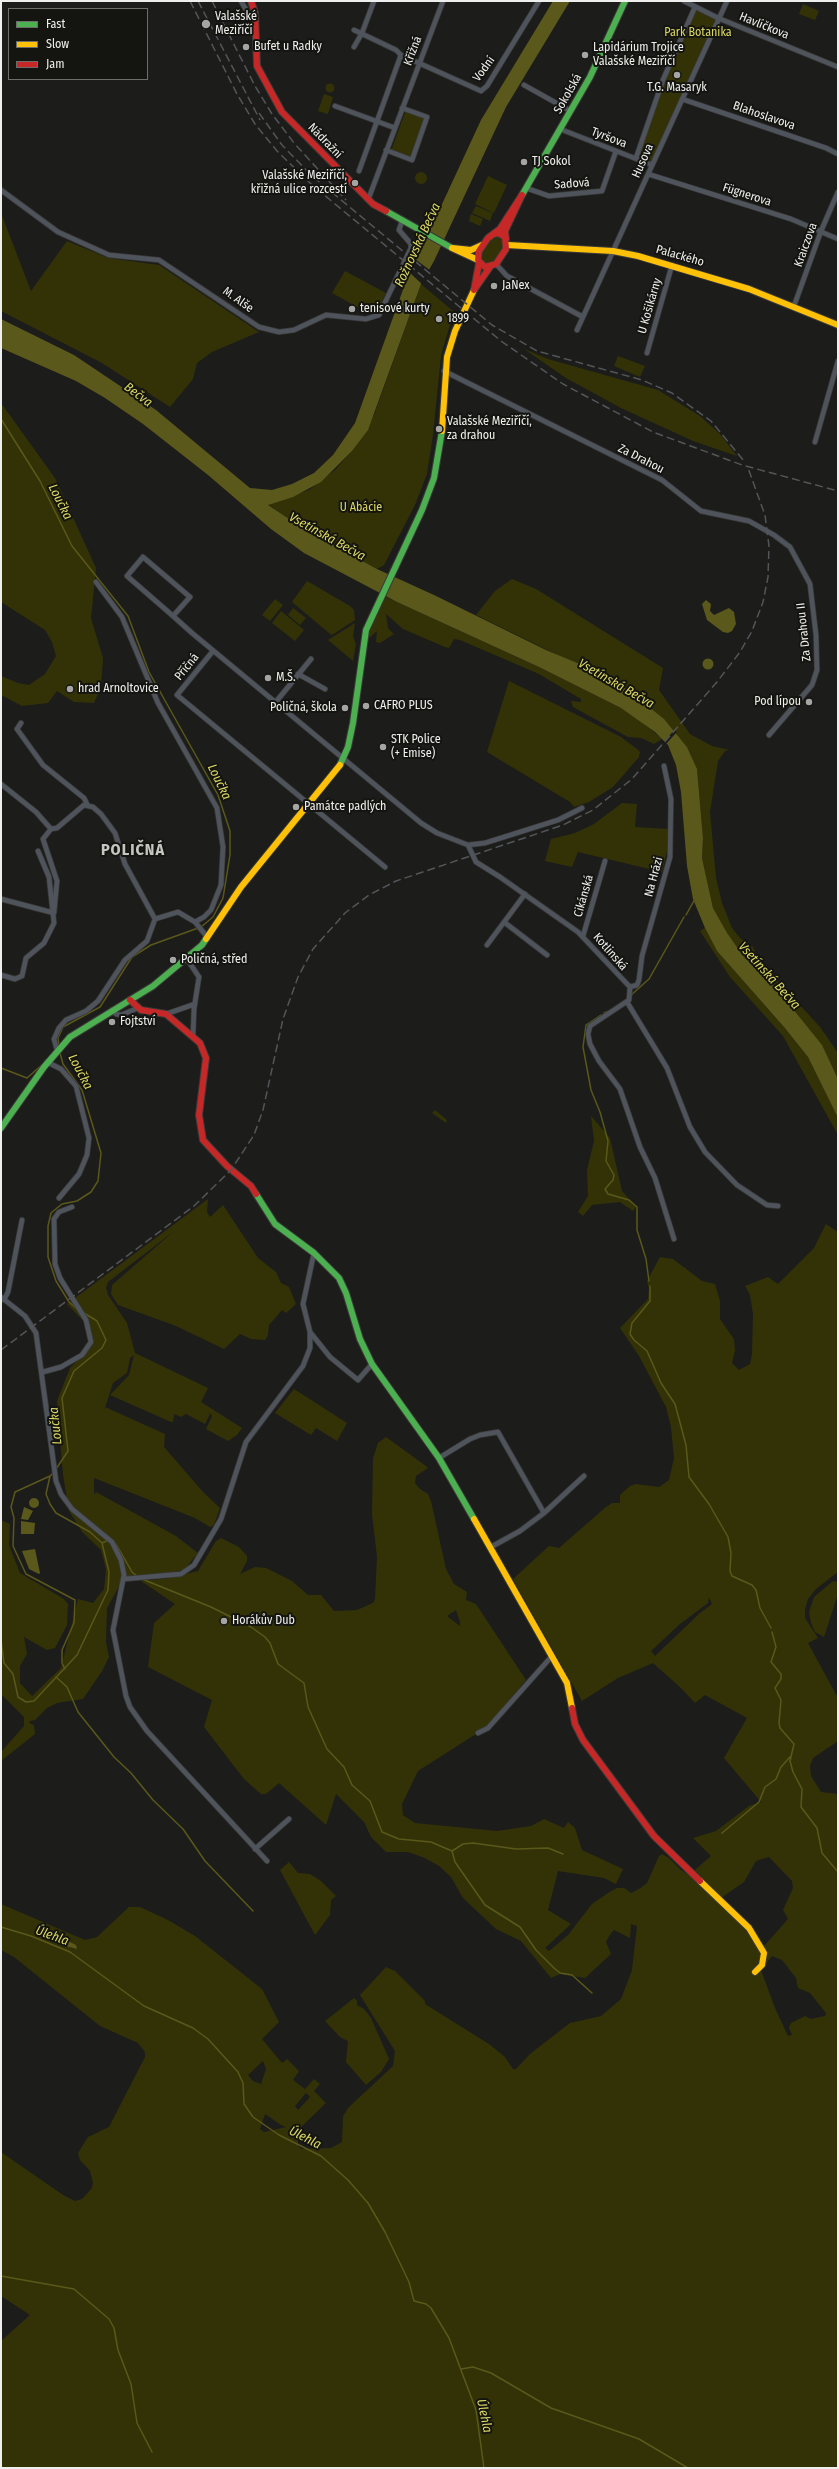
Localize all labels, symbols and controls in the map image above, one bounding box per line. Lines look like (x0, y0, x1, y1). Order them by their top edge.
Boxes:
legend (8, 8, 148, 80)
place label: Valašské Meziříčí (215, 10, 257, 38)
street label: Havlíčkova (737, 10, 791, 42)
text: Fast (46, 17, 65, 31)
marker: Valašské Meziříčí (200, 18, 212, 30)
park label: Park Botanika (664, 26, 732, 40)
street label: Křižná (401, 34, 425, 68)
text: Slow (46, 37, 69, 51)
place label: Bufet u Radky (254, 40, 322, 54)
place label: Lapidárium Trojice Valašské Meziříčí (593, 41, 684, 69)
marker: Bufet u Radky (241, 42, 251, 52)
marker: Lapidárium Trojice Valašské Meziříčí (580, 50, 590, 60)
street label: Vodní (470, 53, 498, 85)
text: Jam (46, 57, 64, 71)
marker: T.G. Masaryk (672, 70, 682, 80)
street label: Sokolská (551, 72, 585, 116)
place label: T.G. Masaryk (647, 81, 707, 95)
street label: Blahoslavova (731, 99, 797, 133)
street label: Nádražní (305, 120, 345, 162)
street label: Tyršova (589, 125, 629, 151)
street label: Husova (629, 142, 657, 180)
place label: TJ Sokol (532, 155, 571, 169)
marker: TJ Sokol (519, 157, 529, 167)
place label: Valašské Meziříčí, křižná ulice rozcestí (251, 169, 347, 197)
street label: Sadová (554, 176, 590, 192)
marker: Valašské Meziříčí, křižná ulice rozcestí (350, 178, 360, 188)
street label: Fügnerova (721, 180, 773, 210)
water label: Rožnovská Bečva (392, 201, 444, 289)
street label: Kraiczova (791, 221, 821, 269)
street label: Palackého (654, 242, 706, 270)
street label: U Košikárny (635, 276, 665, 336)
place label: JaNex (502, 279, 530, 293)
marker: JaNex (489, 281, 499, 291)
street label: M. Alše (220, 284, 256, 316)
place label: tenisové kurty (360, 302, 430, 316)
marker: tenisové kurty (347, 304, 357, 314)
place label: 1899 (447, 312, 469, 326)
marker: 1899 (434, 314, 444, 324)
water label: Bečva (121, 379, 155, 411)
place label: Valašské Meziříčí, za drahou (447, 415, 532, 443)
marker: Valašské Meziříčí, za drahou (434, 424, 444, 434)
street label: Za Drahou (616, 441, 666, 477)
water label: Loučka (44, 482, 76, 522)
park label: U Abácie (340, 501, 382, 515)
water label: Vsetínská Bečva (286, 510, 368, 564)
street label: Za Drahou II (794, 602, 814, 662)
street label: Příčná (172, 651, 202, 683)
water label: Vsetínská Bečva (575, 656, 657, 712)
place label: M.Š. (276, 671, 296, 685)
marker: M.Š. (263, 673, 273, 683)
place label: hrad Arnoltovice (78, 682, 159, 696)
marker: hrad Arnoltovice (65, 684, 75, 694)
place label: Pod lípou (754, 695, 801, 709)
marker: Pod lípou (804, 697, 814, 707)
place label: CAFRO PLUS (374, 699, 433, 713)
place label: Poličná, škola (270, 701, 337, 715)
marker: CAFRO PLUS (361, 701, 371, 711)
marker: Poličná, škola (340, 703, 350, 713)
place label: STK Police (+ Emise) (391, 733, 441, 761)
marker: STK Police (+ Emise) (378, 742, 388, 752)
water label: Loučka (204, 762, 234, 802)
place label: Památce padlých (304, 800, 386, 814)
marker: Památce padlých (291, 802, 301, 812)
district label: POLIČNÁ (101, 841, 165, 861)
street label: Na Hrázi (642, 855, 666, 899)
street label: Cikánská (571, 873, 597, 919)
street label: Kotlinská (590, 930, 630, 974)
water label: Vsetínská Bečva (735, 939, 803, 1013)
place label: Poličná, střed (181, 953, 247, 967)
marker: Poličná, střed (168, 955, 178, 965)
place label: Fojtství (120, 1015, 155, 1029)
marker: Fojtství (107, 1017, 117, 1027)
water label: Loučka (64, 1052, 96, 1092)
water label: Loučka (46, 1406, 66, 1446)
place label: Horákův Dub (232, 1614, 295, 1628)
marker: Horákův Dub (219, 1616, 229, 1626)
water label: Úlehla (33, 1923, 71, 1949)
water label: Úlehla (286, 2123, 324, 2153)
water label: Úlehla (473, 2398, 495, 2434)

